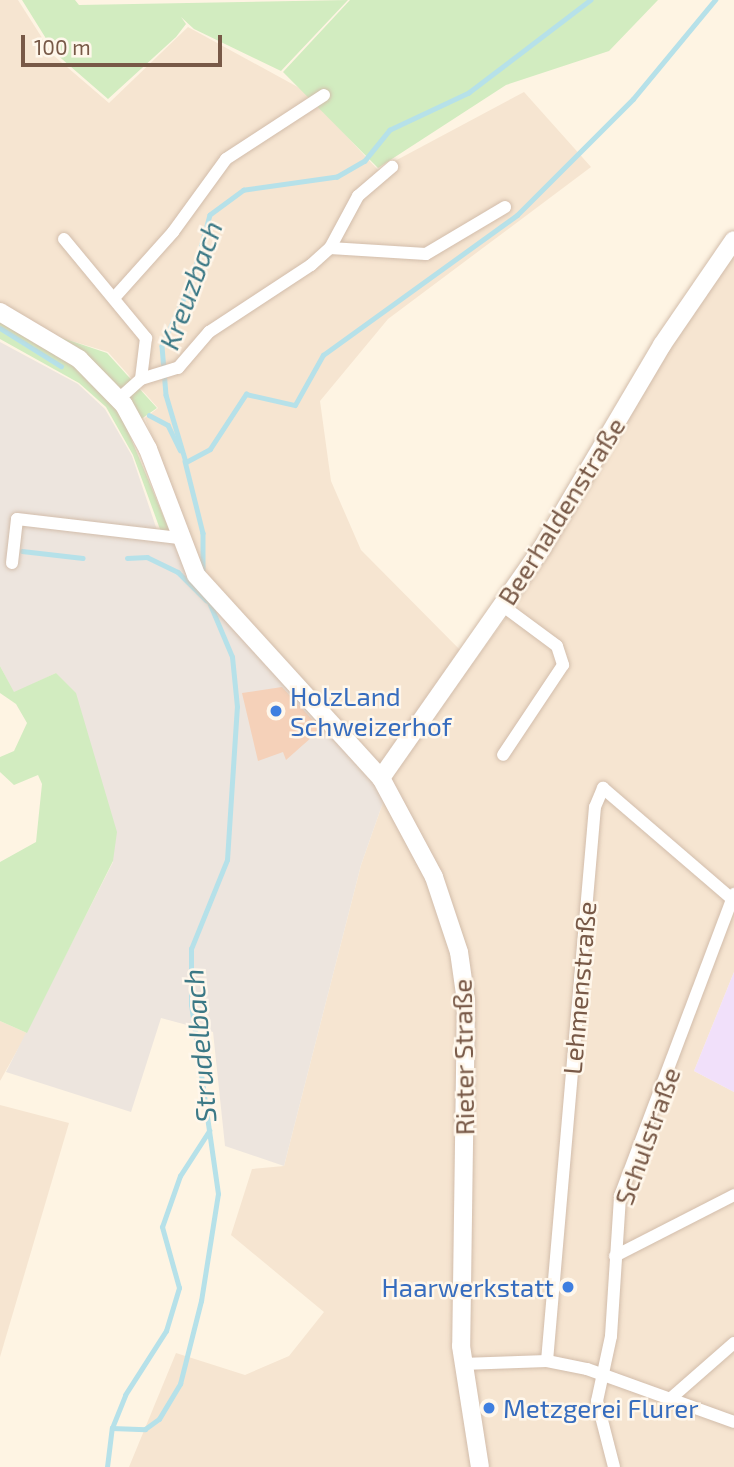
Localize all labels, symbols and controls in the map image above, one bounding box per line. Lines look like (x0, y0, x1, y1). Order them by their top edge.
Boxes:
scale bar (24, 21, 226, 65)
text: 100 m (34, 34, 91, 59)
water label: Kreuzbach (151, 216, 229, 354)
street label: Beerhaldenstraße (491, 412, 631, 610)
place label: HolzLand Schweizerhof (290, 680, 452, 742)
marker: HolzLand Schweizerhof (268, 703, 284, 719)
street label: Lehmenstraße (556, 900, 602, 1076)
water label: Strudelbach (176, 968, 222, 1124)
street label: Rieter Straße (446, 978, 480, 1136)
street label: Schulstraße (608, 1063, 686, 1209)
place label: Haarwerkstatt (381, 1271, 554, 1303)
marker: Haarwerkstatt (560, 1279, 576, 1295)
place label: Metzgerei Flurer (503, 1392, 699, 1424)
marker: Metzgerei Flurer (481, 1400, 497, 1416)

